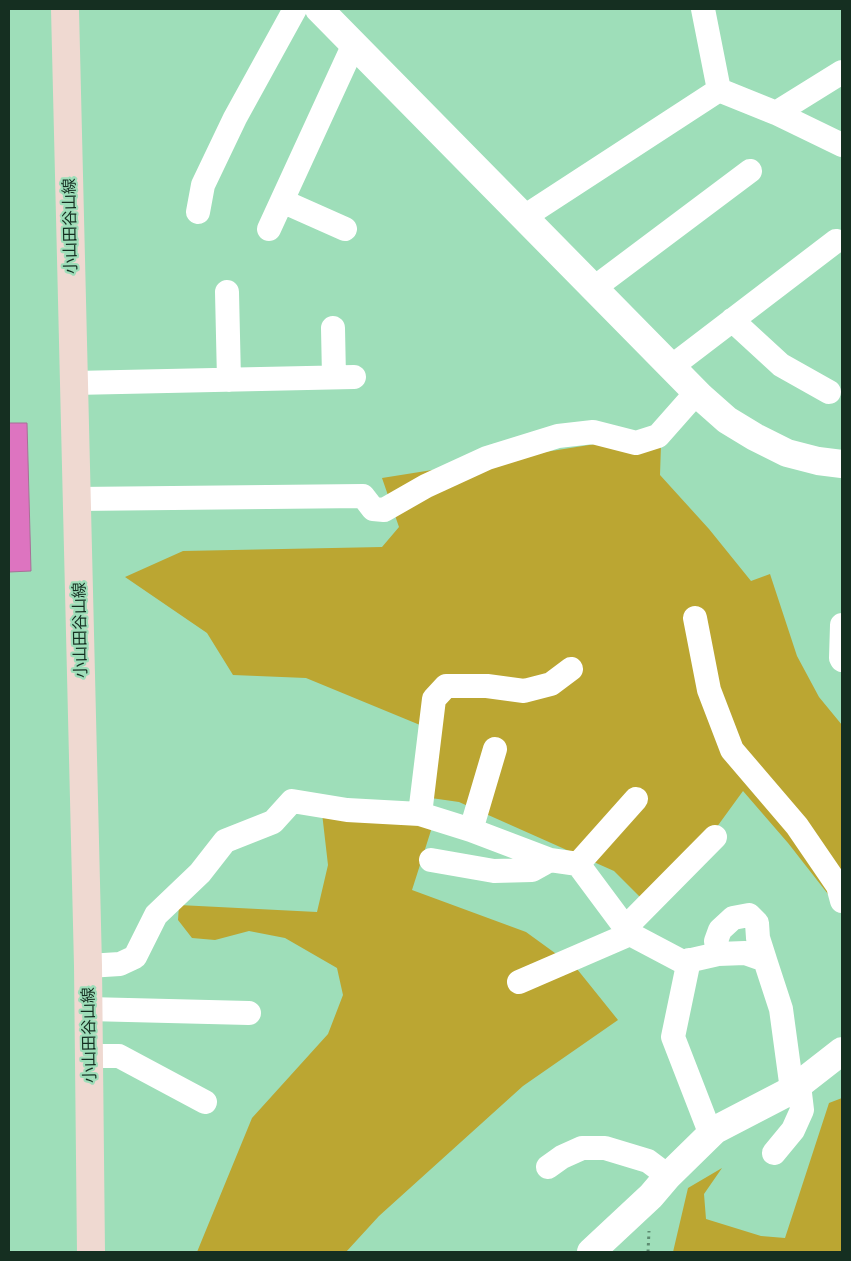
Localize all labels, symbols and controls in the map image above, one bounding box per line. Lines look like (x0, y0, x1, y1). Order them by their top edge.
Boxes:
street label: 小山田谷山線 (60, 178, 80, 274)
street label: 小山田谷山線 (70, 582, 90, 678)
street label: 小山田谷山線 (79, 987, 99, 1083)

